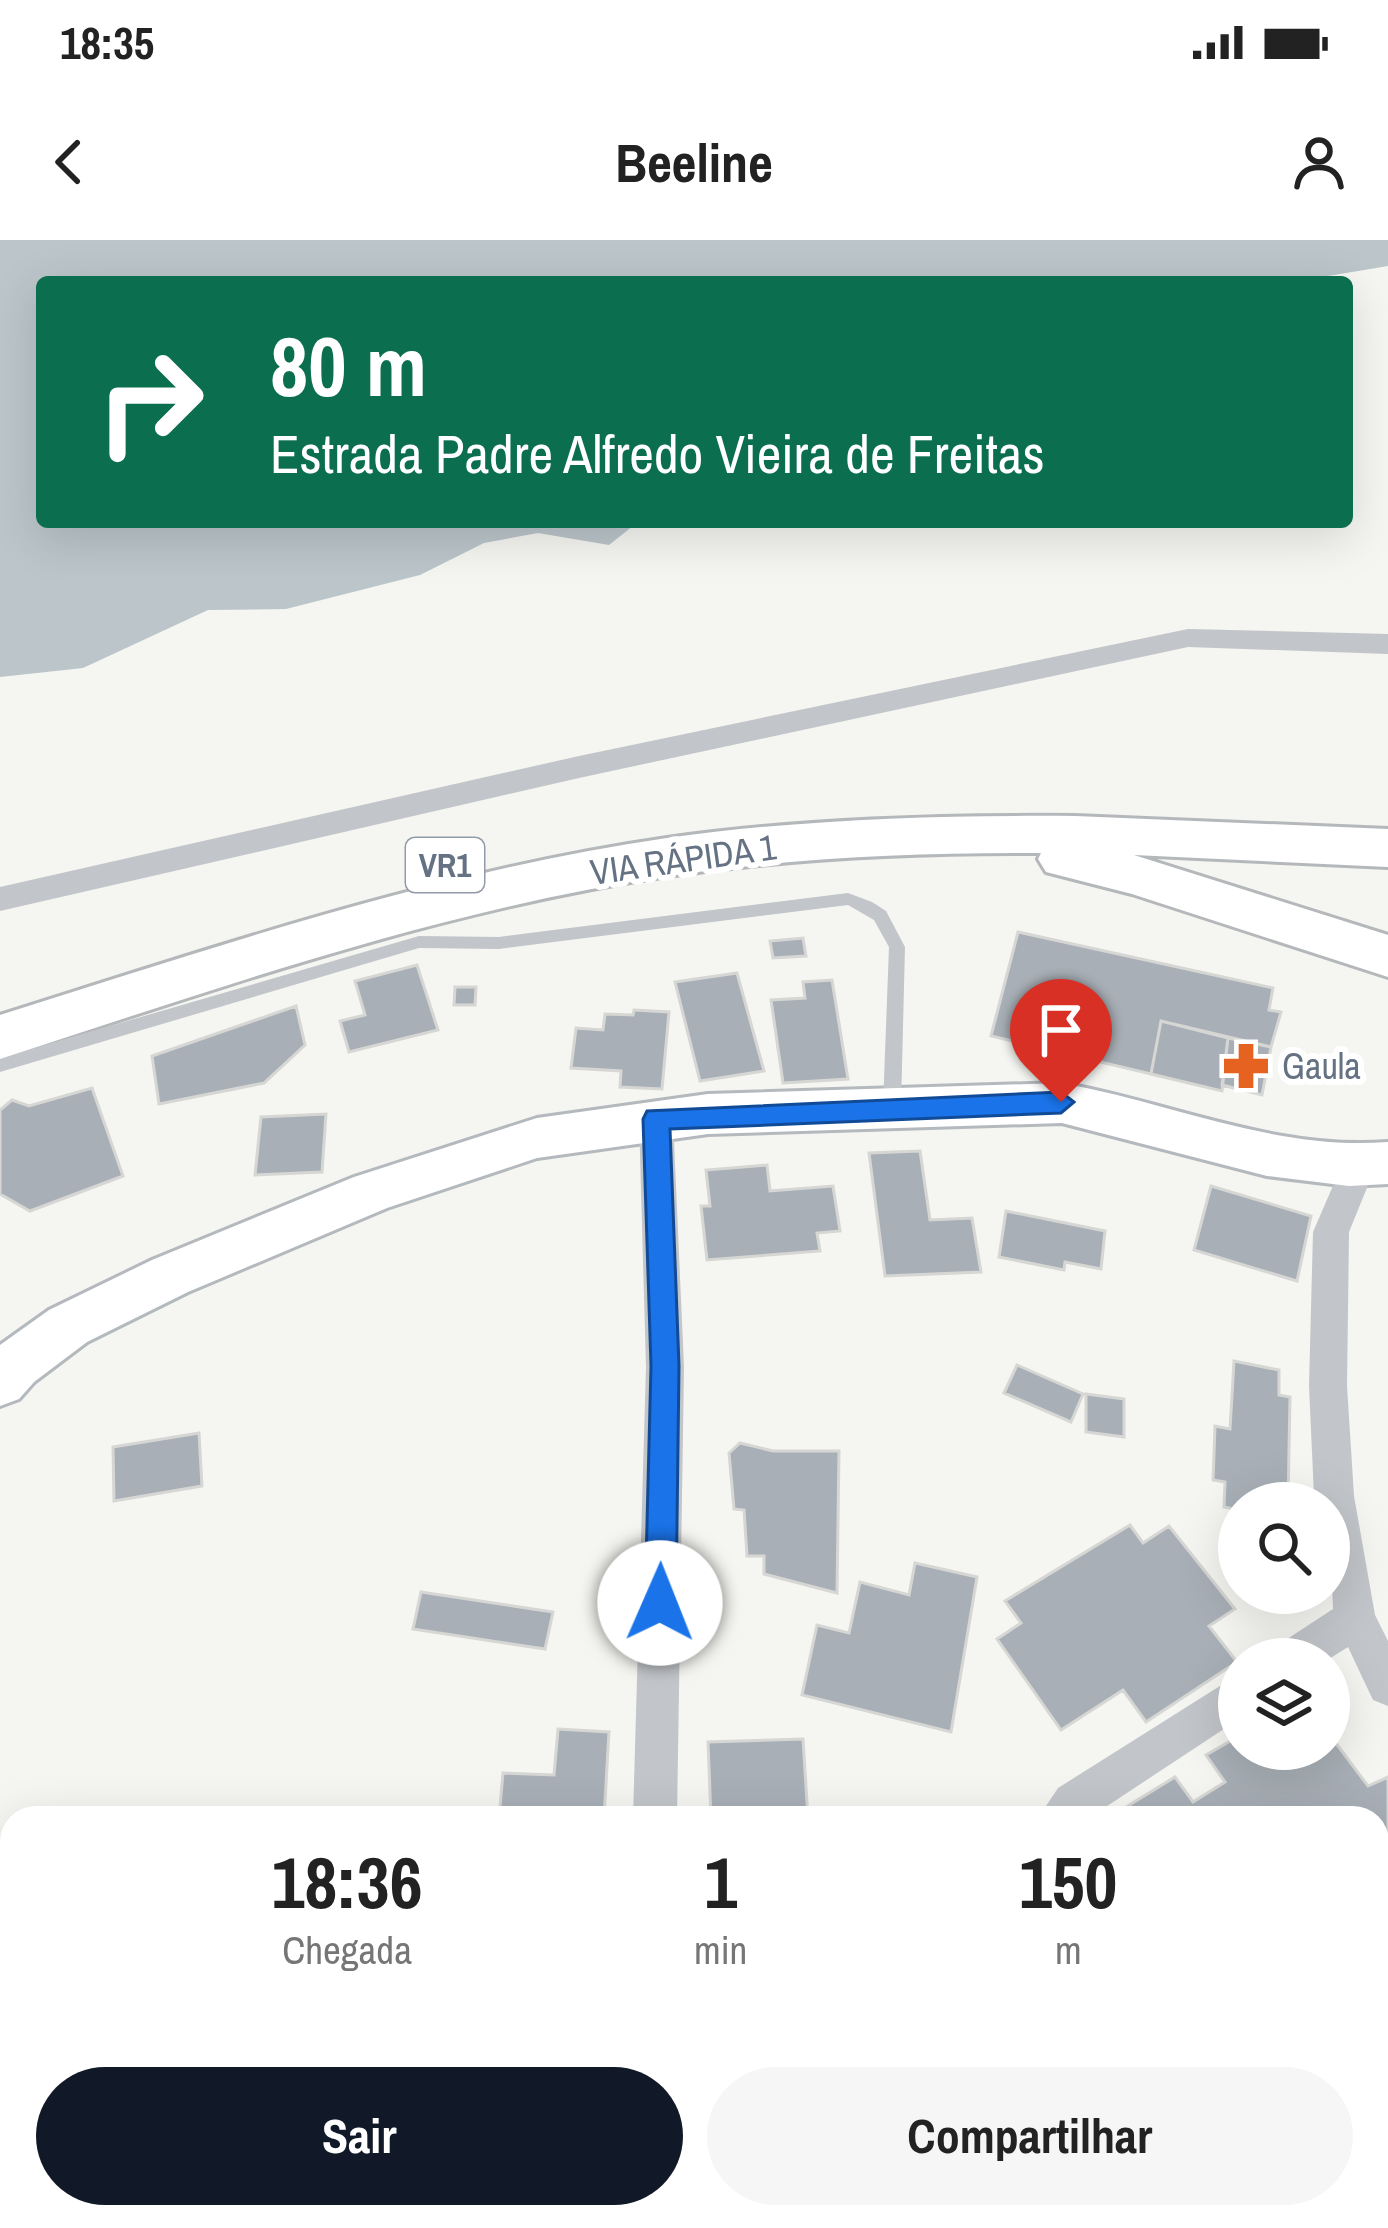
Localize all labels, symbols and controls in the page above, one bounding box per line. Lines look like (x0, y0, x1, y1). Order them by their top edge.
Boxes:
text: 18:35 (60, 12, 154, 73)
text: Beeline (615, 126, 773, 199)
icon: back (36, 129, 102, 195)
icon: person (1286, 129, 1352, 195)
text: 80 m (270, 309, 427, 422)
icon: right (72, 324, 228, 480)
text: Estrada Padre Alfredo Vieira de Freitas (270, 417, 1045, 490)
street label: VIA RÁPIDA 1 (587, 822, 780, 896)
road number: VR1 (406, 838, 484, 892)
pin (1010, 979, 1112, 1102)
icon: arrive (1028, 997, 1094, 1063)
pharmacy icon: Gaula (1221, 1041, 1271, 1091)
place label: Gaula (1282, 1042, 1361, 1090)
map controls (1218, 1482, 1350, 1770)
button: search (1218, 1482, 1350, 1614)
position arrow (597, 1540, 723, 1666)
button: layers (1218, 1638, 1350, 1770)
text: 18:36 (272, 1833, 423, 1930)
text: 1 (704, 1833, 737, 1930)
text: 150 (1019, 1833, 1117, 1930)
text: Chegada (282, 1924, 412, 1976)
text: min (694, 1924, 747, 1976)
text: m (1055, 1924, 1082, 1976)
button: Sair (36, 2067, 683, 2205)
button: Compartilhar (707, 2067, 1353, 2205)

